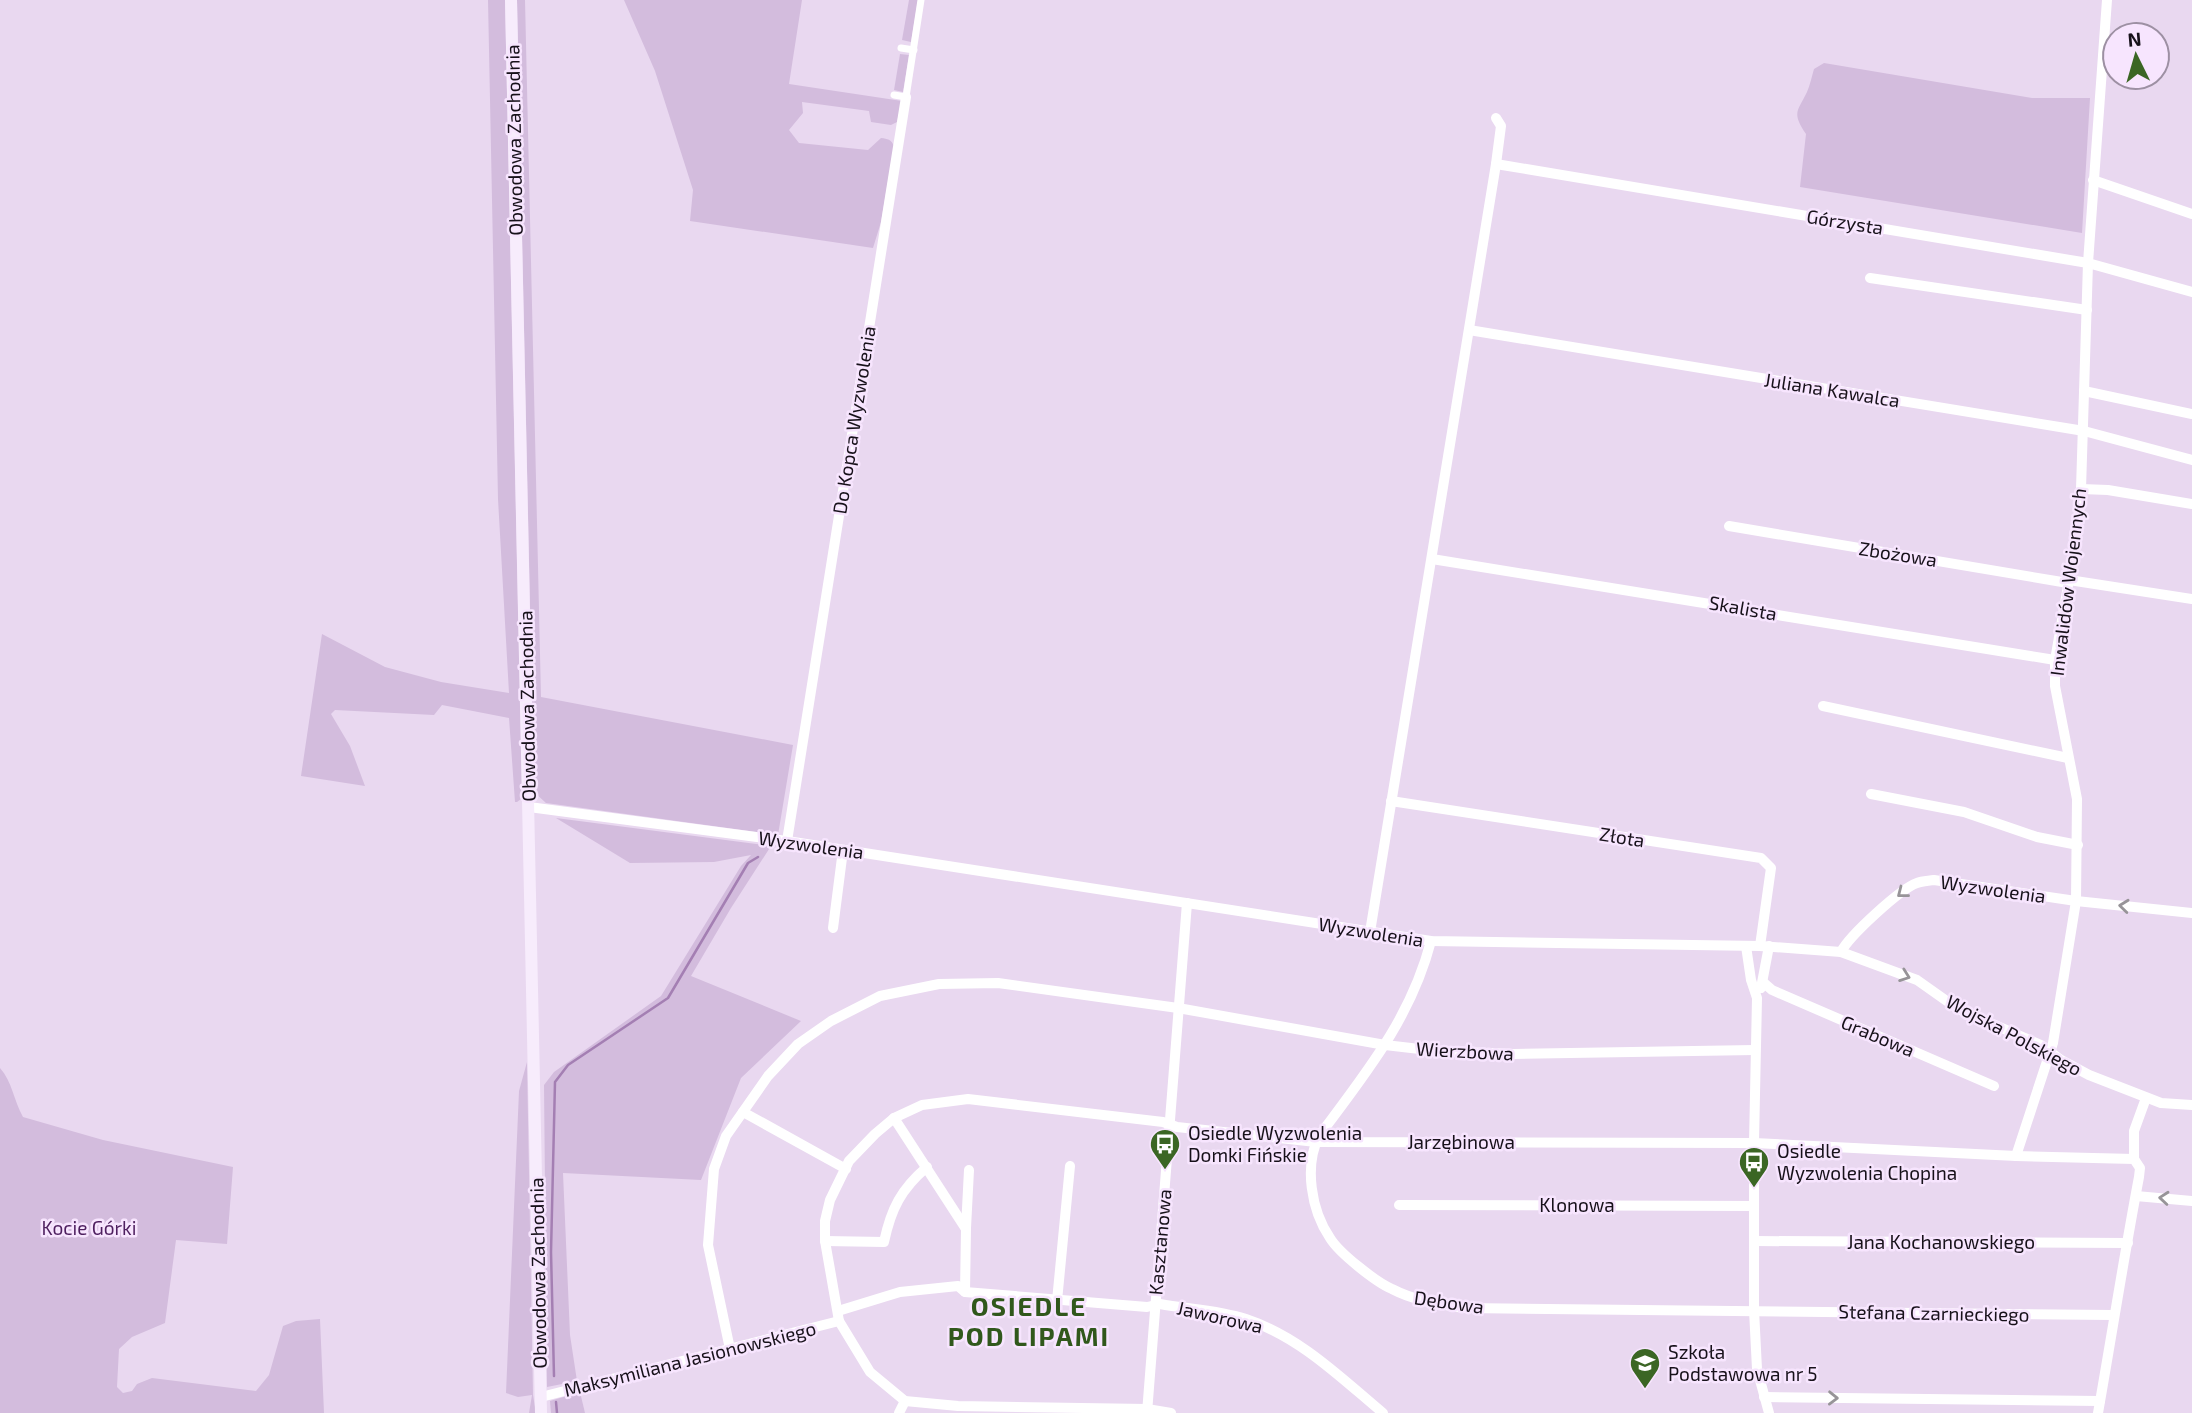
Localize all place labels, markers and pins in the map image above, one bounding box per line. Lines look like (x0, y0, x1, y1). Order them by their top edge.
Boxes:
place label: Osiedle Wyzwolenia Domki Fińskie (1188, 1121, 1362, 1166)
bus stop icon: Osiedle Wyzwolenia Domki Fińskie (1148, 1127, 1182, 1171)
place label: Osiedle Wyzwolenia Chopina (1777, 1139, 1957, 1184)
bus stop icon: Osiedle Wyzwolenia Chopina (1737, 1145, 1771, 1189)
place label: Szkoła Podstawowa nr 5 (1668, 1340, 1817, 1385)
school or university icon: Szkoła Podstawowa nr 5 (1628, 1346, 1662, 1390)

